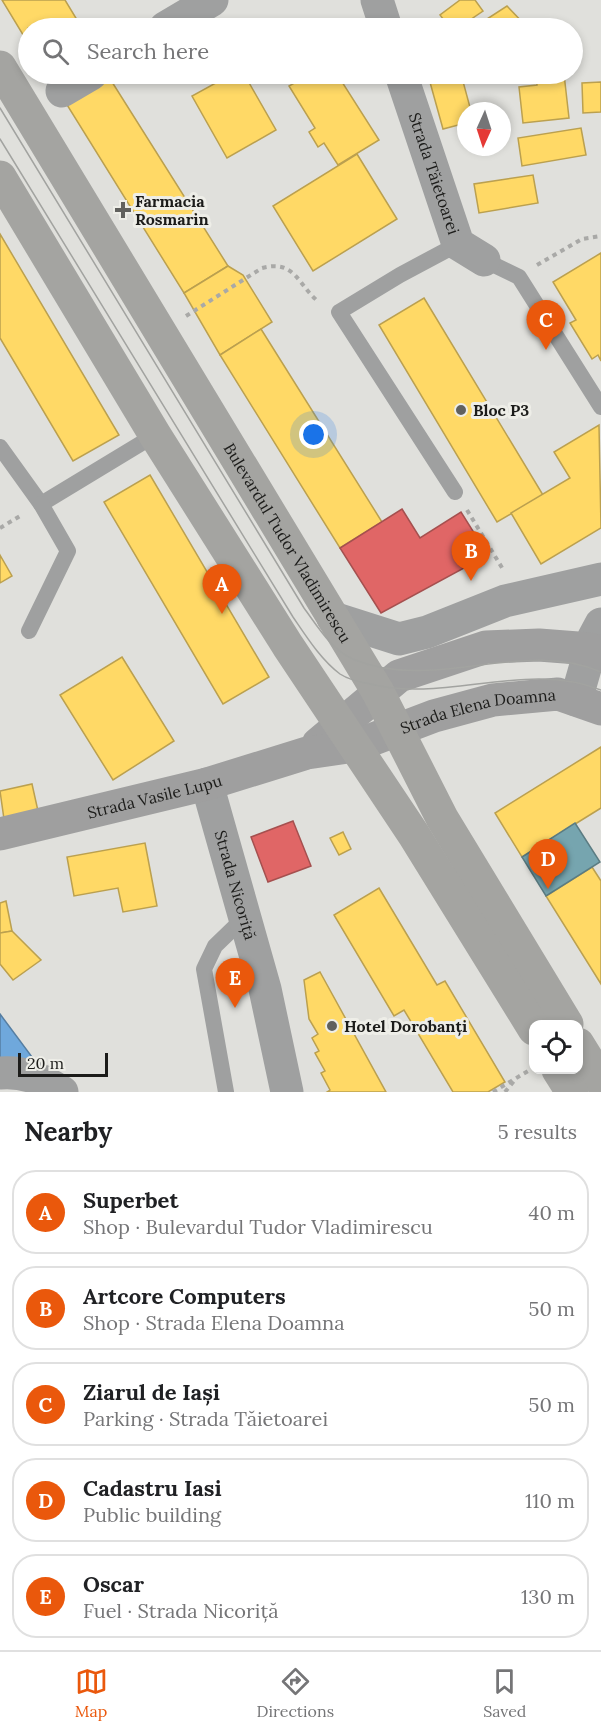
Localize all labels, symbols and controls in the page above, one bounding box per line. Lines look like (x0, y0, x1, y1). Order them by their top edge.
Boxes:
search box (18, 18, 583, 84)
icon: search (39, 35, 72, 68)
text: Search here (87, 37, 209, 65)
north arrow (457, 102, 511, 156)
street label: Strada Tăietoarei (405, 110, 464, 237)
place label: Farmacia Rosmarin (135, 191, 209, 229)
marker: Farmacia Rosmarin (116, 203, 130, 217)
pin: C (526, 300, 566, 350)
place label: Bloc P3 (473, 400, 529, 420)
marker: Bloc P3 (454, 403, 468, 417)
your location (299, 420, 328, 449)
street label: Bulevardul Tudor Vladimirescu (220, 439, 356, 647)
pin: B (452, 532, 490, 581)
pin: A (202, 564, 242, 614)
street label: Strada Elena Doamna (397, 684, 557, 738)
street label: Strada Vasile Lupu (85, 770, 225, 823)
street label: Strada Nicoriță (211, 828, 261, 942)
pin: D (528, 840, 568, 889)
pin: E (216, 958, 254, 1008)
place label: Hotel Dorobanți (344, 1016, 467, 1037)
marker: Hotel Dorobanți (325, 1019, 339, 1033)
map controls (529, 1020, 583, 1074)
button: locate (529, 1020, 583, 1074)
scale bar (18, 1050, 108, 1078)
text: 20 m (27, 1053, 64, 1073)
text: Nearby (24, 1115, 112, 1148)
text: 5 results (498, 1119, 577, 1144)
text: Superbet (83, 1186, 179, 1214)
text: A (39, 1200, 52, 1225)
text: 40 m (529, 1200, 575, 1225)
text: Shop · Bulevardul Tudor Vladimirescu (83, 1214, 433, 1239)
text: Artcore Computers (83, 1282, 286, 1310)
text: B (39, 1296, 52, 1321)
text: 50 m (529, 1296, 575, 1321)
text: Shop · Strada Elena Doamna (83, 1310, 345, 1335)
text: Ziarul de Iași (83, 1378, 220, 1406)
text: C (39, 1392, 52, 1417)
text: 50 m (529, 1392, 575, 1417)
text: Parking · Strada Tăietoarei (83, 1406, 328, 1431)
text: Cadastru Iasi (83, 1474, 222, 1502)
text: D (38, 1488, 53, 1513)
text: 110 m (525, 1488, 575, 1513)
text: Public building (83, 1502, 221, 1527)
text: Oscar (83, 1570, 144, 1598)
text: E (39, 1584, 52, 1609)
text: 130 m (521, 1584, 575, 1609)
text: Fuel · Strada Nicoriță (83, 1598, 279, 1623)
tab: Map (75, 1665, 108, 1721)
tab: Directions (257, 1665, 334, 1721)
tab: Saved (483, 1665, 526, 1721)

